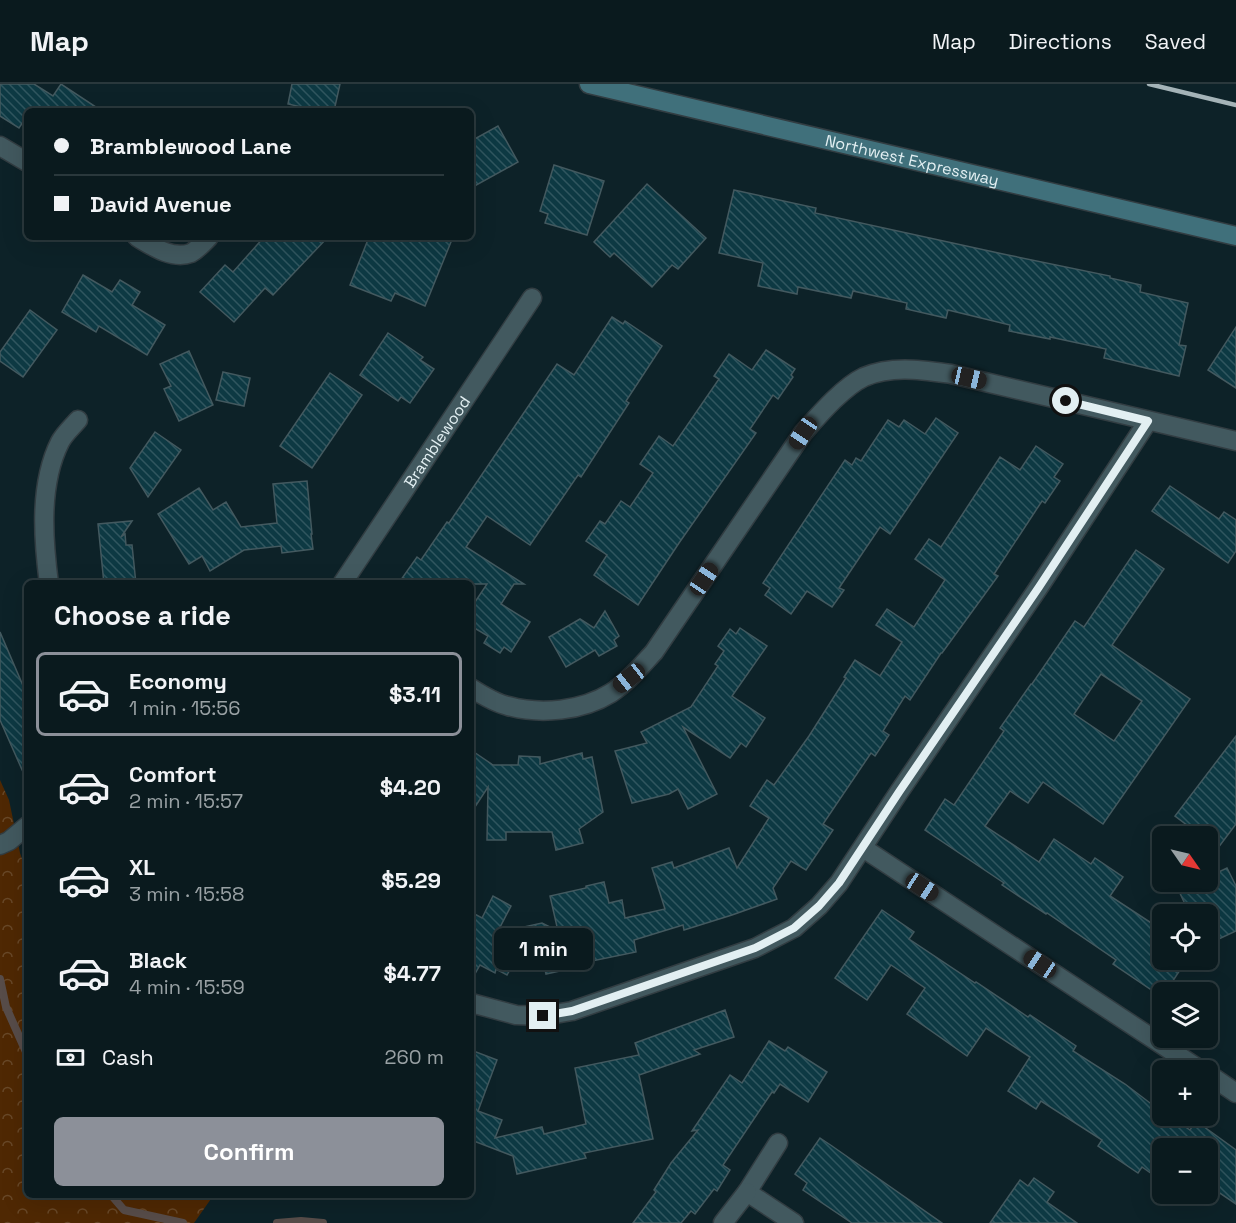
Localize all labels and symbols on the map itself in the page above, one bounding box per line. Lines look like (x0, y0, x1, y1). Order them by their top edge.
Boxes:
street label: Northwest Expressway (823, 129, 1001, 190)
car (949, 365, 989, 391)
route start (1052, 387, 1079, 414)
street label: Bramblewood (399, 392, 475, 491)
car (785, 413, 821, 453)
car (686, 559, 722, 599)
car (609, 660, 649, 696)
north arrow (1152, 826, 1218, 892)
car (902, 870, 942, 904)
callout: 1 min (494, 929, 592, 971)
car (1020, 946, 1060, 982)
route end (529, 1002, 556, 1029)

